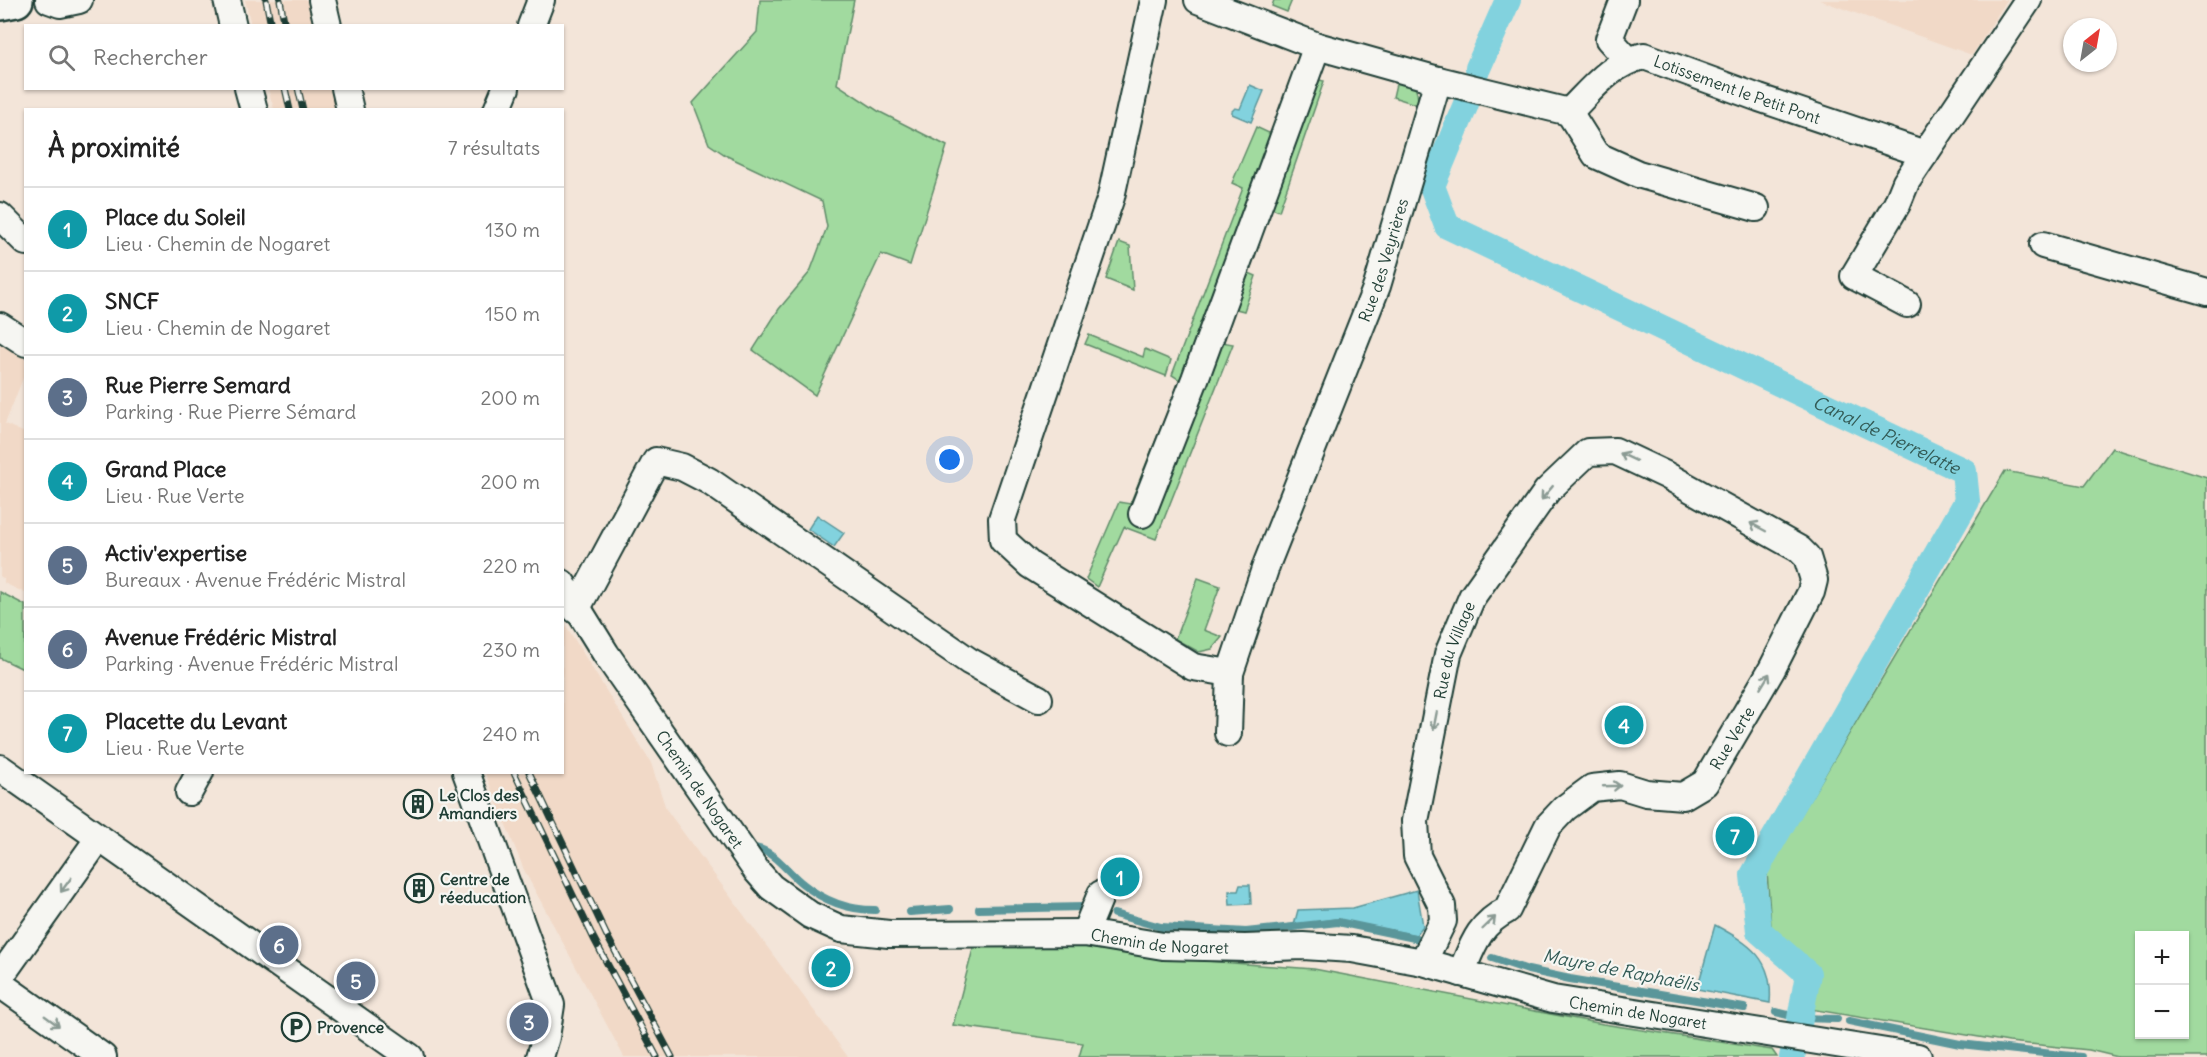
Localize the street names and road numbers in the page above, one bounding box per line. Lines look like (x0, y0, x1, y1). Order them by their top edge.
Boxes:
street label: Lotissement le Petit Pont (1651, 50, 1823, 128)
street label: Rue des Veyrières (1354, 196, 1412, 325)
street label: Rue du Village (1429, 598, 1479, 701)
street label: Rue Verte (1705, 703, 1759, 773)
street label: Chemin de Nogaret (652, 726, 748, 852)
street label: Chemin de Nogaret (1089, 924, 1230, 958)
street label: Chemin de Nogaret (1568, 992, 1709, 1033)

